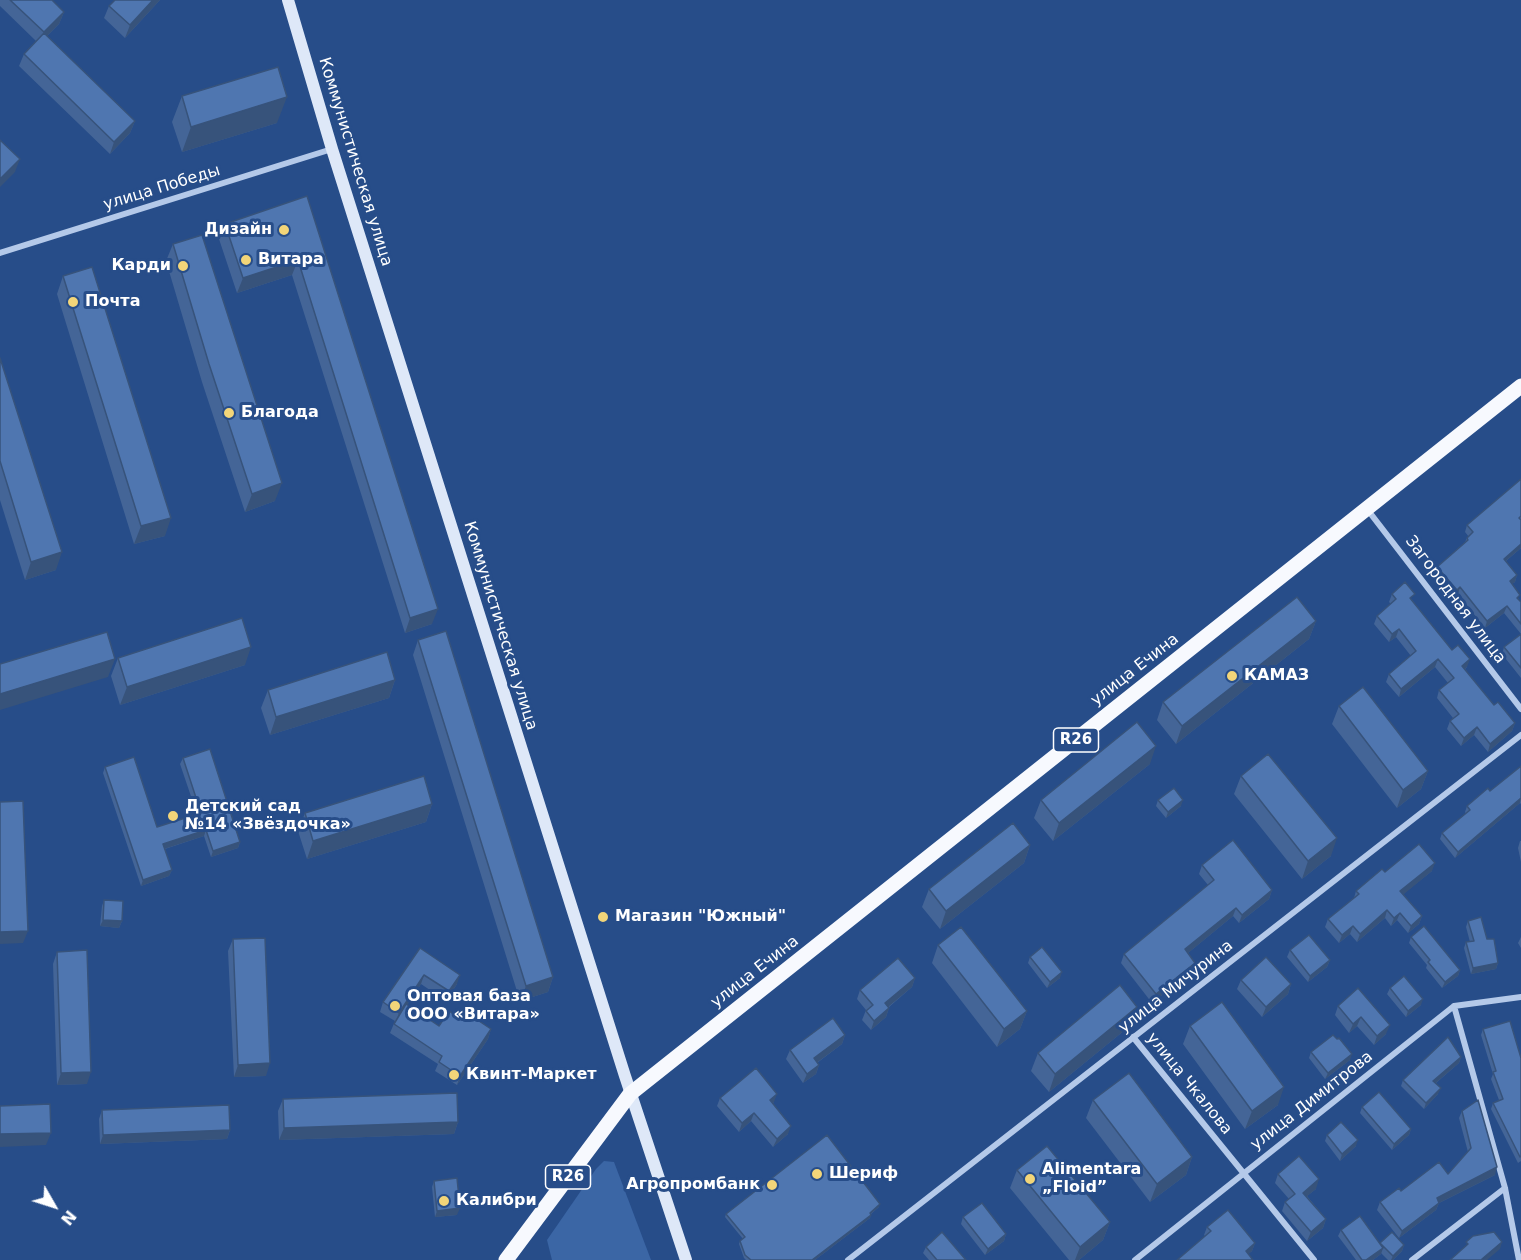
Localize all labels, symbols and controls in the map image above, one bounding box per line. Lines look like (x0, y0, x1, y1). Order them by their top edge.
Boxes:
street label: Коммунистическая улица (314, 55, 396, 269)
street label: улица Победы (101, 161, 223, 215)
place label: Дизайн (204, 220, 272, 240)
marker: Дизайн (277, 223, 291, 237)
place label: Витара (258, 250, 324, 270)
marker: Витара (239, 253, 253, 267)
place label: Карди (112, 256, 171, 276)
marker: Карди (176, 259, 190, 273)
place label: Почта (85, 292, 140, 312)
marker: Почта (66, 295, 80, 309)
place label: Благода (241, 403, 319, 423)
marker: Благода (222, 406, 236, 420)
street label: Коммунистическая улица (459, 519, 541, 733)
street label: Загородная улица (1401, 532, 1509, 668)
street label: улица Ечина (1087, 630, 1183, 710)
place label: КАМАЗ (1244, 666, 1309, 686)
marker: КАМАЗ (1225, 669, 1239, 683)
road number: R26 (1054, 728, 1098, 752)
place label: Детский сад №14 «Звёздочка» (185, 797, 351, 835)
marker: Детский сад №14 «Звёздочка» (166, 809, 180, 823)
place label: Магазин "Южный" (615, 907, 786, 927)
marker: Магазин "Южный" (596, 910, 610, 924)
street label: улица Ечина (707, 932, 803, 1012)
street label: улица Мичурина (1115, 936, 1237, 1038)
place label: Оптовая база ООО «Витара» (407, 987, 540, 1025)
marker: Оптовая база ООО «Витара» (388, 999, 402, 1013)
street label: улица Чкалова (1142, 1029, 1236, 1139)
street label: улица Димитрова (1247, 1047, 1377, 1155)
place label: Квинт-Маркет (466, 1065, 597, 1085)
marker: Квинт-Маркет (447, 1068, 461, 1082)
place label: Alimentara „Floid” (1042, 1160, 1141, 1198)
place label: Шериф (829, 1164, 898, 1184)
road number: R26 (546, 1165, 590, 1189)
marker: Шериф (810, 1167, 824, 1181)
marker: Alimentara „Floid” (1023, 1172, 1037, 1186)
place label: Агропромбанк (626, 1175, 760, 1195)
north arrow (24, 1176, 84, 1236)
marker: Агропромбанк (765, 1178, 779, 1192)
place label: Калибри (456, 1191, 537, 1211)
marker: Калибри (437, 1194, 451, 1208)
text: N (57, 1206, 80, 1229)

